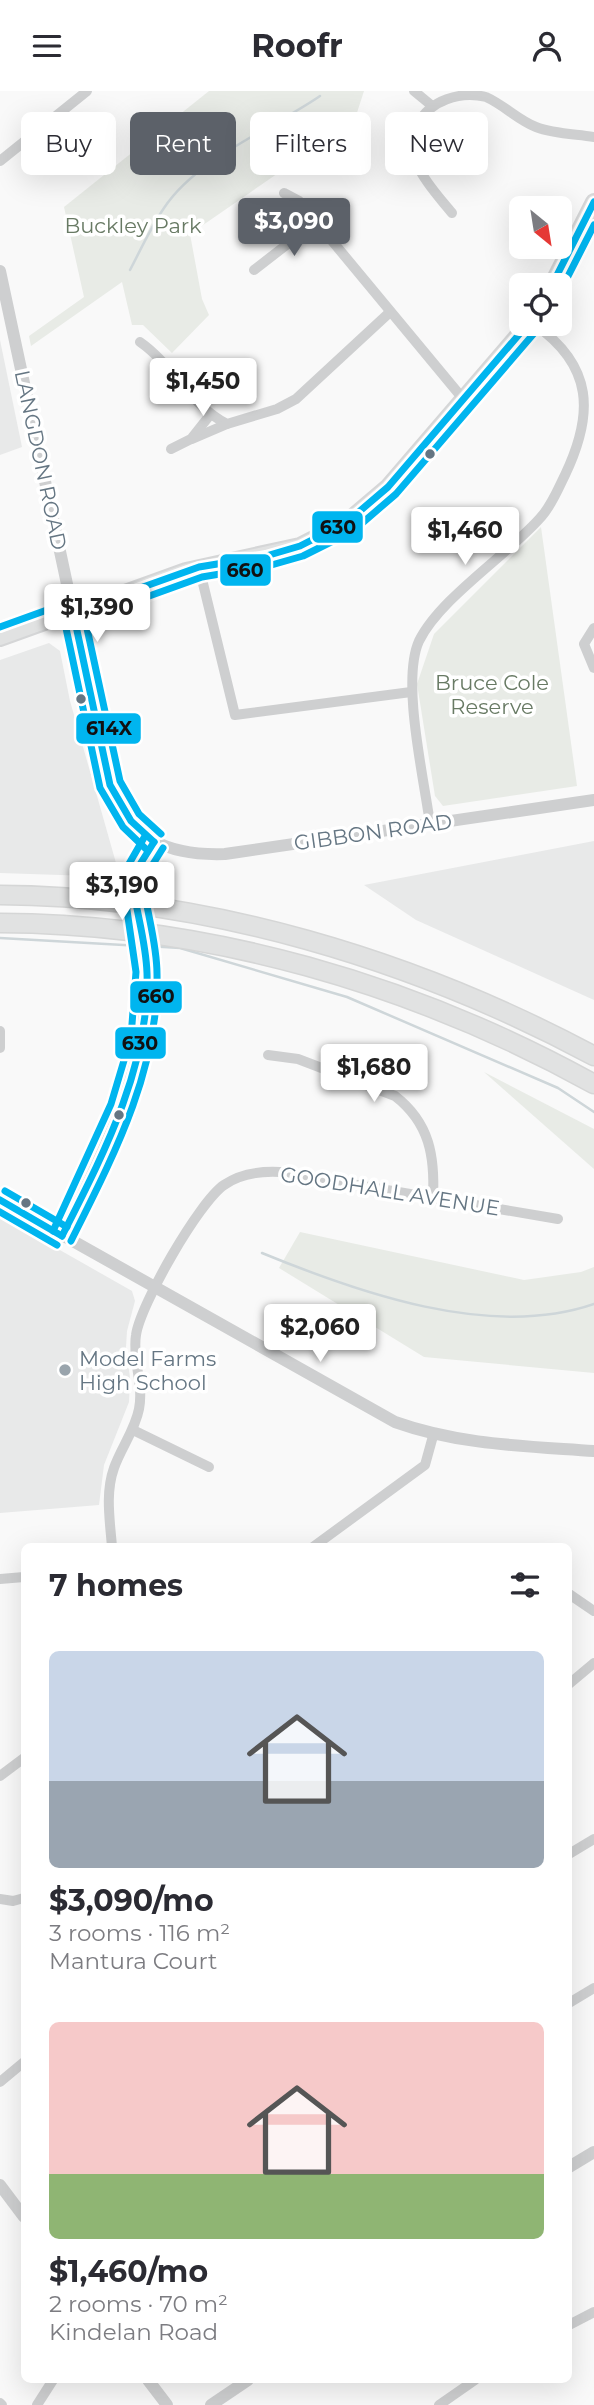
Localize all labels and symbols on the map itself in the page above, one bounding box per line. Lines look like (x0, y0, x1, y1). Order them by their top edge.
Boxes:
north arrow (509, 196, 572, 259)
pin: $3,090 (237, 199, 351, 258)
park label: Buckley Park (64, 213, 202, 238)
pin: $1,450 (146, 359, 260, 418)
street label: LANGDON ROAD (10, 368, 72, 552)
unlabelled marker (423, 447, 437, 461)
pin: $1,460 (408, 507, 522, 567)
line badge: 630 (311, 510, 364, 544)
text: 630 (320, 516, 356, 539)
line badge: 660 (219, 553, 272, 587)
text: 660 (226, 559, 264, 582)
pin: $1,390 (40, 585, 154, 644)
park label: Bruce Cole Reserve (435, 670, 549, 719)
unlabelled marker (74, 692, 88, 706)
line badge: 614X (75, 712, 142, 745)
text: 614X (86, 717, 132, 740)
street label: GIBBON ROAD (292, 809, 454, 855)
pin: $3,190 (65, 863, 179, 922)
line badge: 660 (129, 980, 183, 1014)
text: 660 (137, 985, 175, 1008)
line badge: 630 (114, 1026, 167, 1060)
text: 630 (122, 1032, 158, 1055)
pin: $1,680 (317, 1045, 431, 1104)
unlabelled marker (112, 1108, 126, 1122)
street label: GOODHALL AVENUE (279, 1161, 501, 1221)
unlabelled marker (19, 1196, 33, 1210)
pin: $2,060 (263, 1305, 377, 1364)
place label: Model Farms High School (79, 1346, 216, 1395)
marker: Model Farms High School (57, 1362, 73, 1378)

